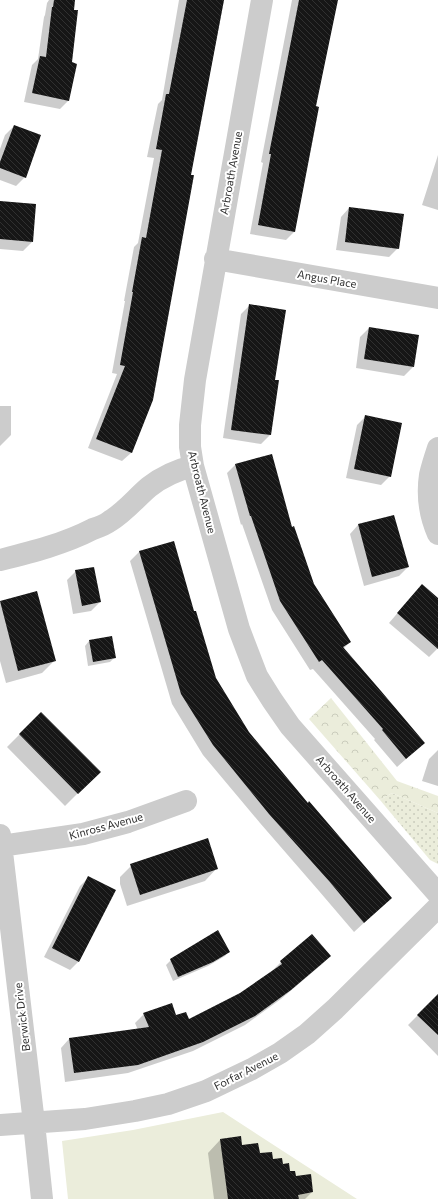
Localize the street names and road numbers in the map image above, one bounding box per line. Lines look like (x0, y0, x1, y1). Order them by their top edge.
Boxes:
street label: Arbroath Avenue (217, 130, 244, 216)
street label: Angus Place (297, 267, 358, 290)
street label: Arbroath Avenue (186, 449, 219, 535)
street label: Arbroath Avenue (314, 752, 379, 825)
street label: Kinross Avenue (68, 809, 144, 842)
street label: Berwick Drive (11, 982, 32, 1052)
street label: Forfar Avenue (212, 1049, 280, 1092)

